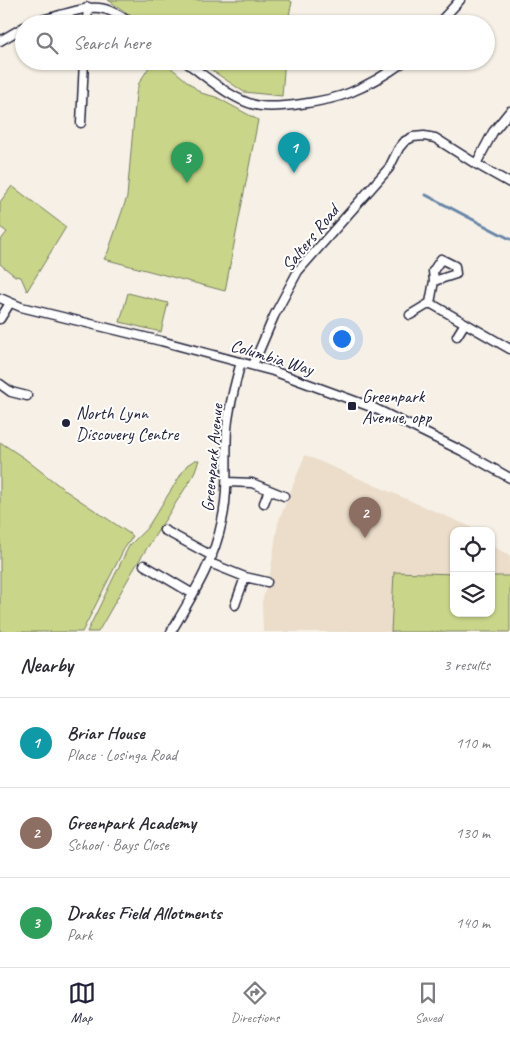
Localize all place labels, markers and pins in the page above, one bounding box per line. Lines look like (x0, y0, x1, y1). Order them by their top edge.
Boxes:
pin: 1 (278, 132, 310, 173)
pin: 3 (171, 142, 203, 183)
place label: Greenpark Avenue, opp (362, 385, 432, 428)
marker: Greenpark Avenue, opp (346, 400, 358, 412)
place label: North Lynn Discovery Centre (76, 402, 180, 445)
marker: North Lynn Discovery Centre (60, 417, 72, 429)
pin: 2 (349, 497, 381, 538)

